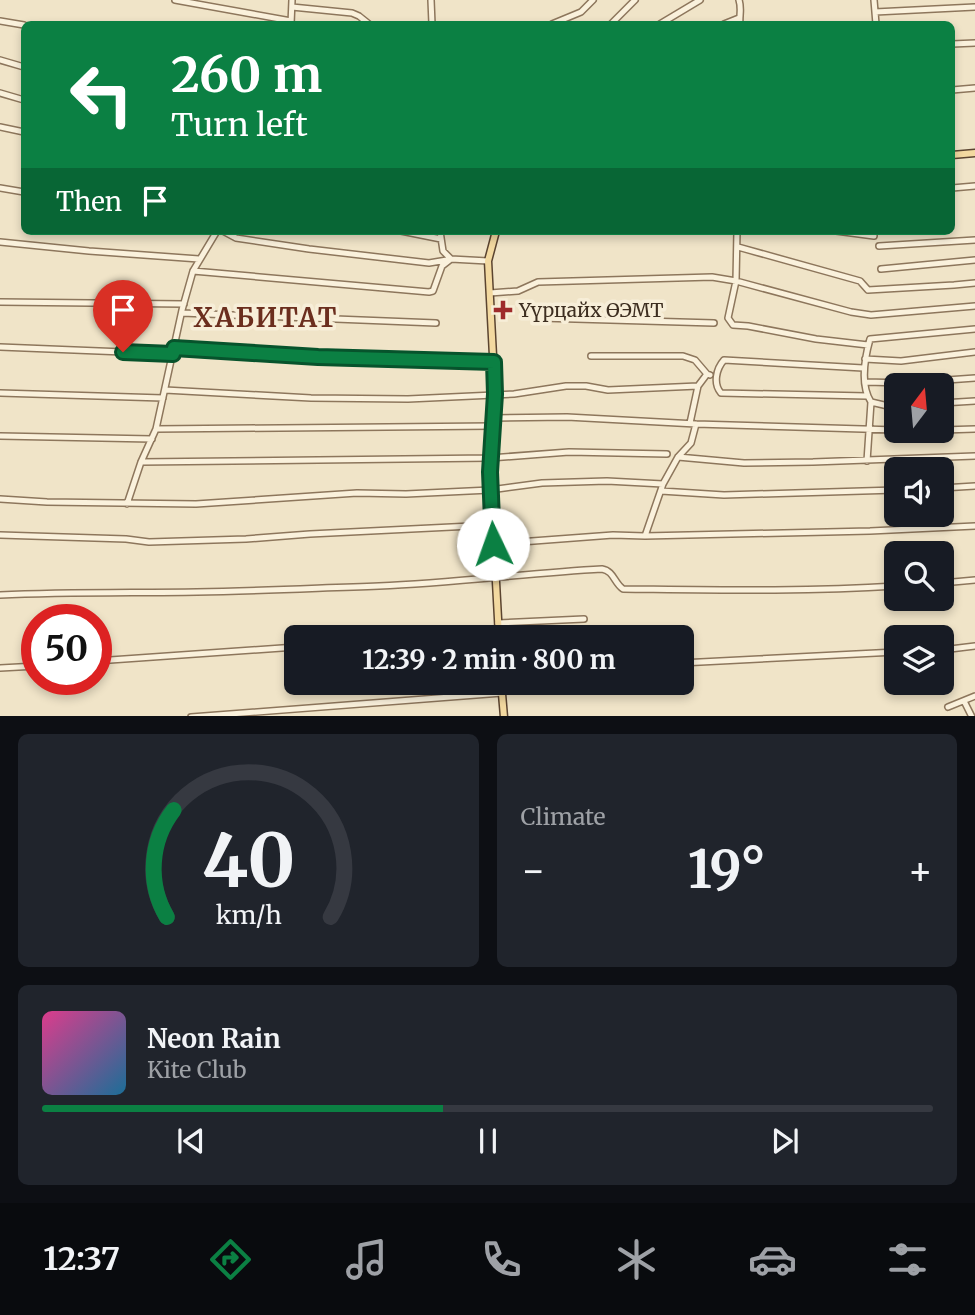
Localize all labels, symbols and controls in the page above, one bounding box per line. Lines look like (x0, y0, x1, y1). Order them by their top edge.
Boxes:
text: 260 m (171, 44, 322, 105)
icon: left (56, 49, 147, 140)
text: Turn left (171, 105, 308, 145)
icon: arrive (136, 182, 174, 220)
text: Then (56, 185, 122, 218)
pin (93, 280, 153, 352)
icon: arrive (104, 291, 142, 329)
place label: Үүрцайх ӨЭМТ (518, 298, 663, 322)
marker: Үүрцайх ӨЭМТ (493, 300, 513, 320)
district label: ХАБИТАТ (194, 301, 338, 334)
north arrow (884, 373, 954, 443)
map controls (884, 373, 954, 695)
button: sound (884, 457, 954, 527)
position arrow (456, 507, 530, 581)
button: search (884, 541, 954, 611)
speed limit sign: 50 (21, 604, 112, 695)
button: layers (884, 625, 954, 695)
text: 12:39 · 2 min · 800 m (362, 643, 616, 676)
text: Climate (521, 802, 606, 831)
text: 40 (201, 815, 295, 907)
text: 19° (688, 837, 766, 902)
text: − (521, 847, 546, 894)
text: + (908, 847, 933, 894)
text: km/h (215, 898, 281, 930)
text: Neon Rain (147, 1022, 281, 1055)
text: Kite Club (147, 1055, 246, 1084)
icon: previous (172, 1122, 210, 1160)
icon: pause (469, 1122, 507, 1160)
icon: next (766, 1122, 804, 1160)
icon: directions (206, 1235, 255, 1284)
icon: music (342, 1235, 391, 1284)
icon: phone (477, 1235, 526, 1284)
icon: climate (612, 1235, 661, 1284)
icon: car (748, 1235, 797, 1284)
icon: filters (883, 1235, 932, 1284)
text: 12:37 (43, 1239, 120, 1279)

